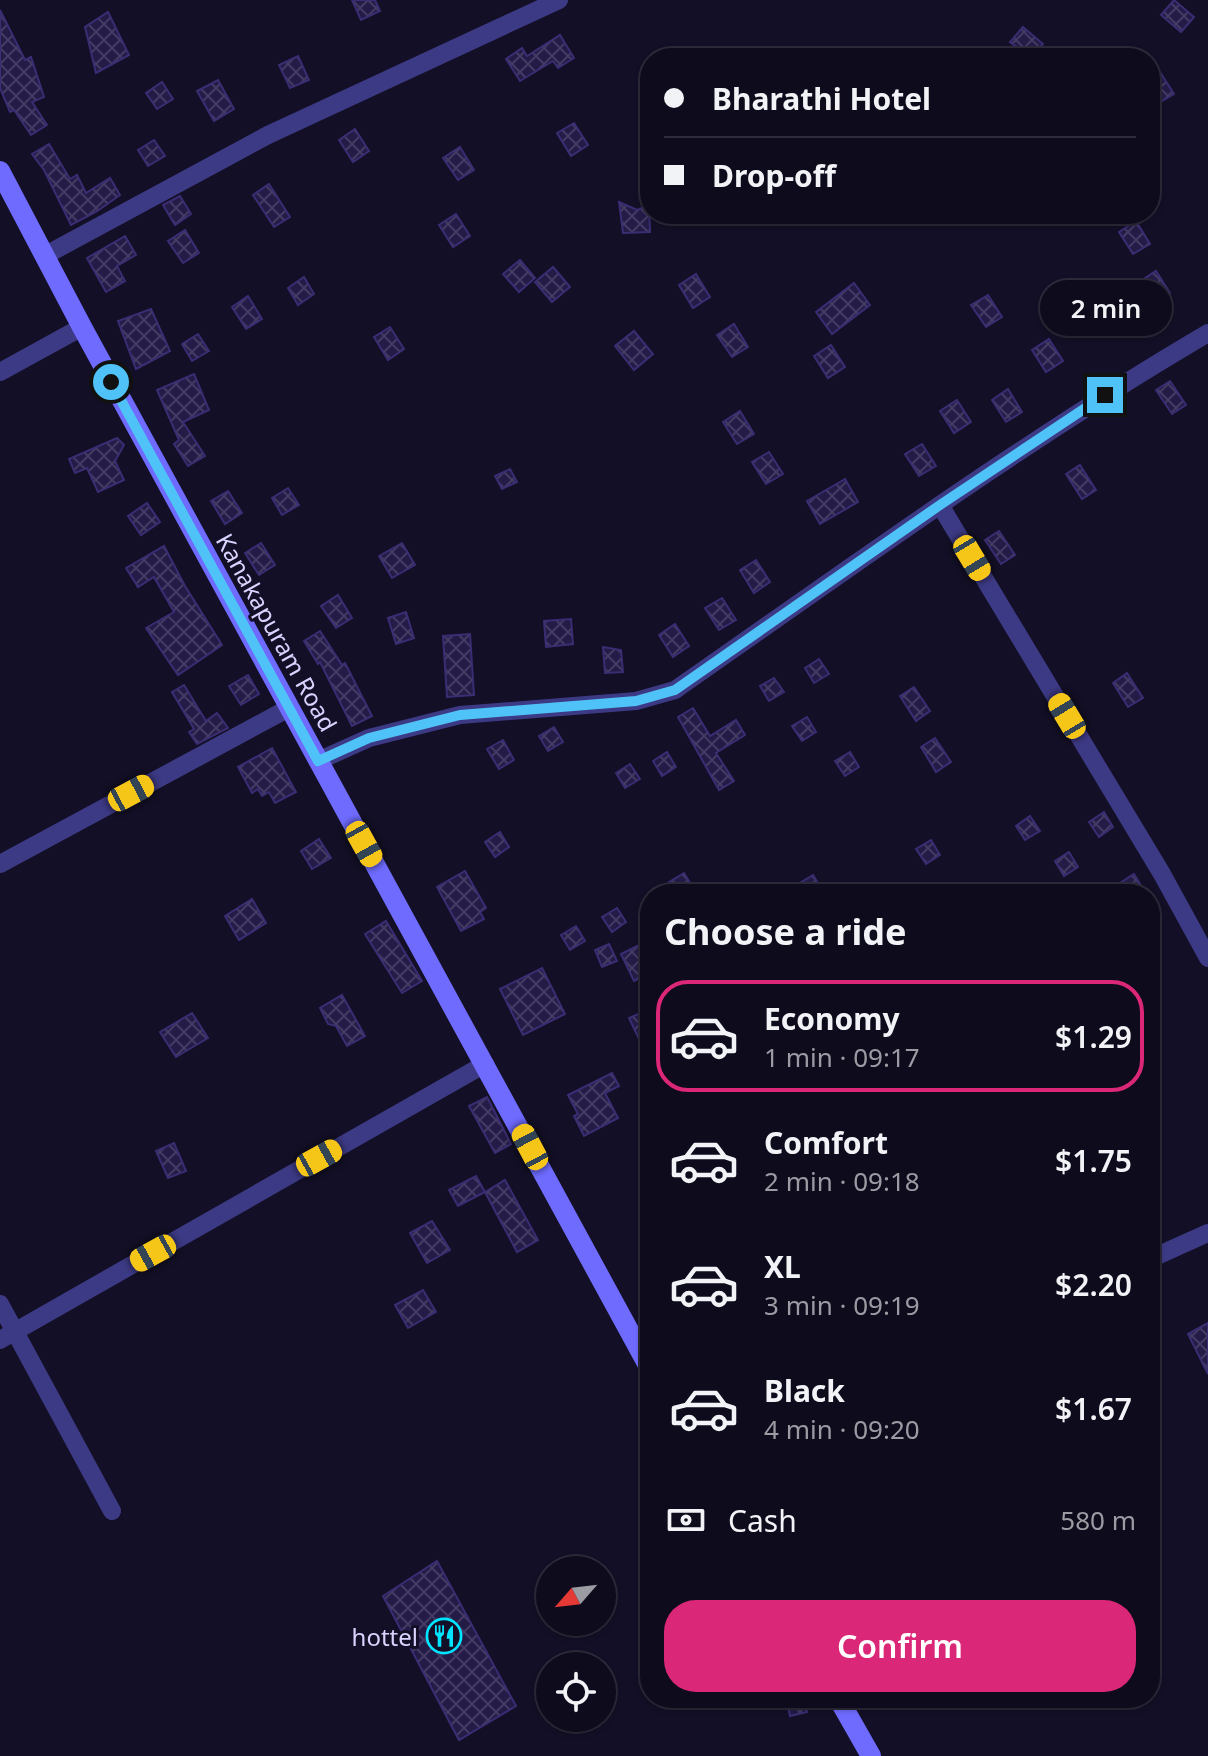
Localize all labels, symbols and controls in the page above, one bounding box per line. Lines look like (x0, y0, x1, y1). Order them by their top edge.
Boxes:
text: Bharathi Hotel (712, 78, 931, 119)
text: Drop-off (712, 155, 836, 196)
callout: 2 min (1039, 279, 1171, 335)
text: 2 min (1071, 290, 1141, 326)
route start (93, 364, 129, 400)
route end (1087, 377, 1123, 413)
street label: Kanakapuram Road (209, 527, 345, 737)
car (949, 531, 995, 585)
car (1044, 689, 1090, 743)
car (104, 771, 158, 815)
car (342, 817, 386, 871)
text: Choose a ride (664, 907, 906, 956)
text: Economy (764, 998, 900, 1039)
icon: car (668, 1000, 740, 1072)
text: $1.29 (1055, 1016, 1132, 1057)
text: 1 min · 09:17 (764, 1039, 920, 1075)
car (508, 1120, 552, 1174)
text: Comfort (764, 1122, 888, 1163)
icon: car (668, 1124, 740, 1196)
car (292, 1136, 346, 1180)
text: $1.75 (1055, 1140, 1132, 1181)
text: 2 min · 09:18 (764, 1163, 920, 1199)
car (126, 1231, 180, 1275)
text: XL (764, 1246, 801, 1287)
icon: car (668, 1248, 740, 1320)
text: $2.20 (1055, 1264, 1132, 1305)
text: 3 min · 09:19 (764, 1287, 920, 1323)
text: Black (764, 1370, 845, 1411)
icon: car (668, 1372, 740, 1444)
text: $1.67 (1055, 1388, 1132, 1429)
text: 4 min · 09:20 (764, 1411, 920, 1447)
icon: cash (664, 1498, 708, 1542)
text: Cash (728, 1500, 797, 1541)
text: 580 m (1060, 1502, 1136, 1538)
north arrow (536, 1556, 616, 1636)
map controls (536, 1556, 616, 1732)
button: Confirm (664, 1600, 1136, 1692)
restaurant icon: hottel (425, 1617, 463, 1655)
place label: hottel (352, 1620, 418, 1653)
button: locate (536, 1652, 616, 1732)

